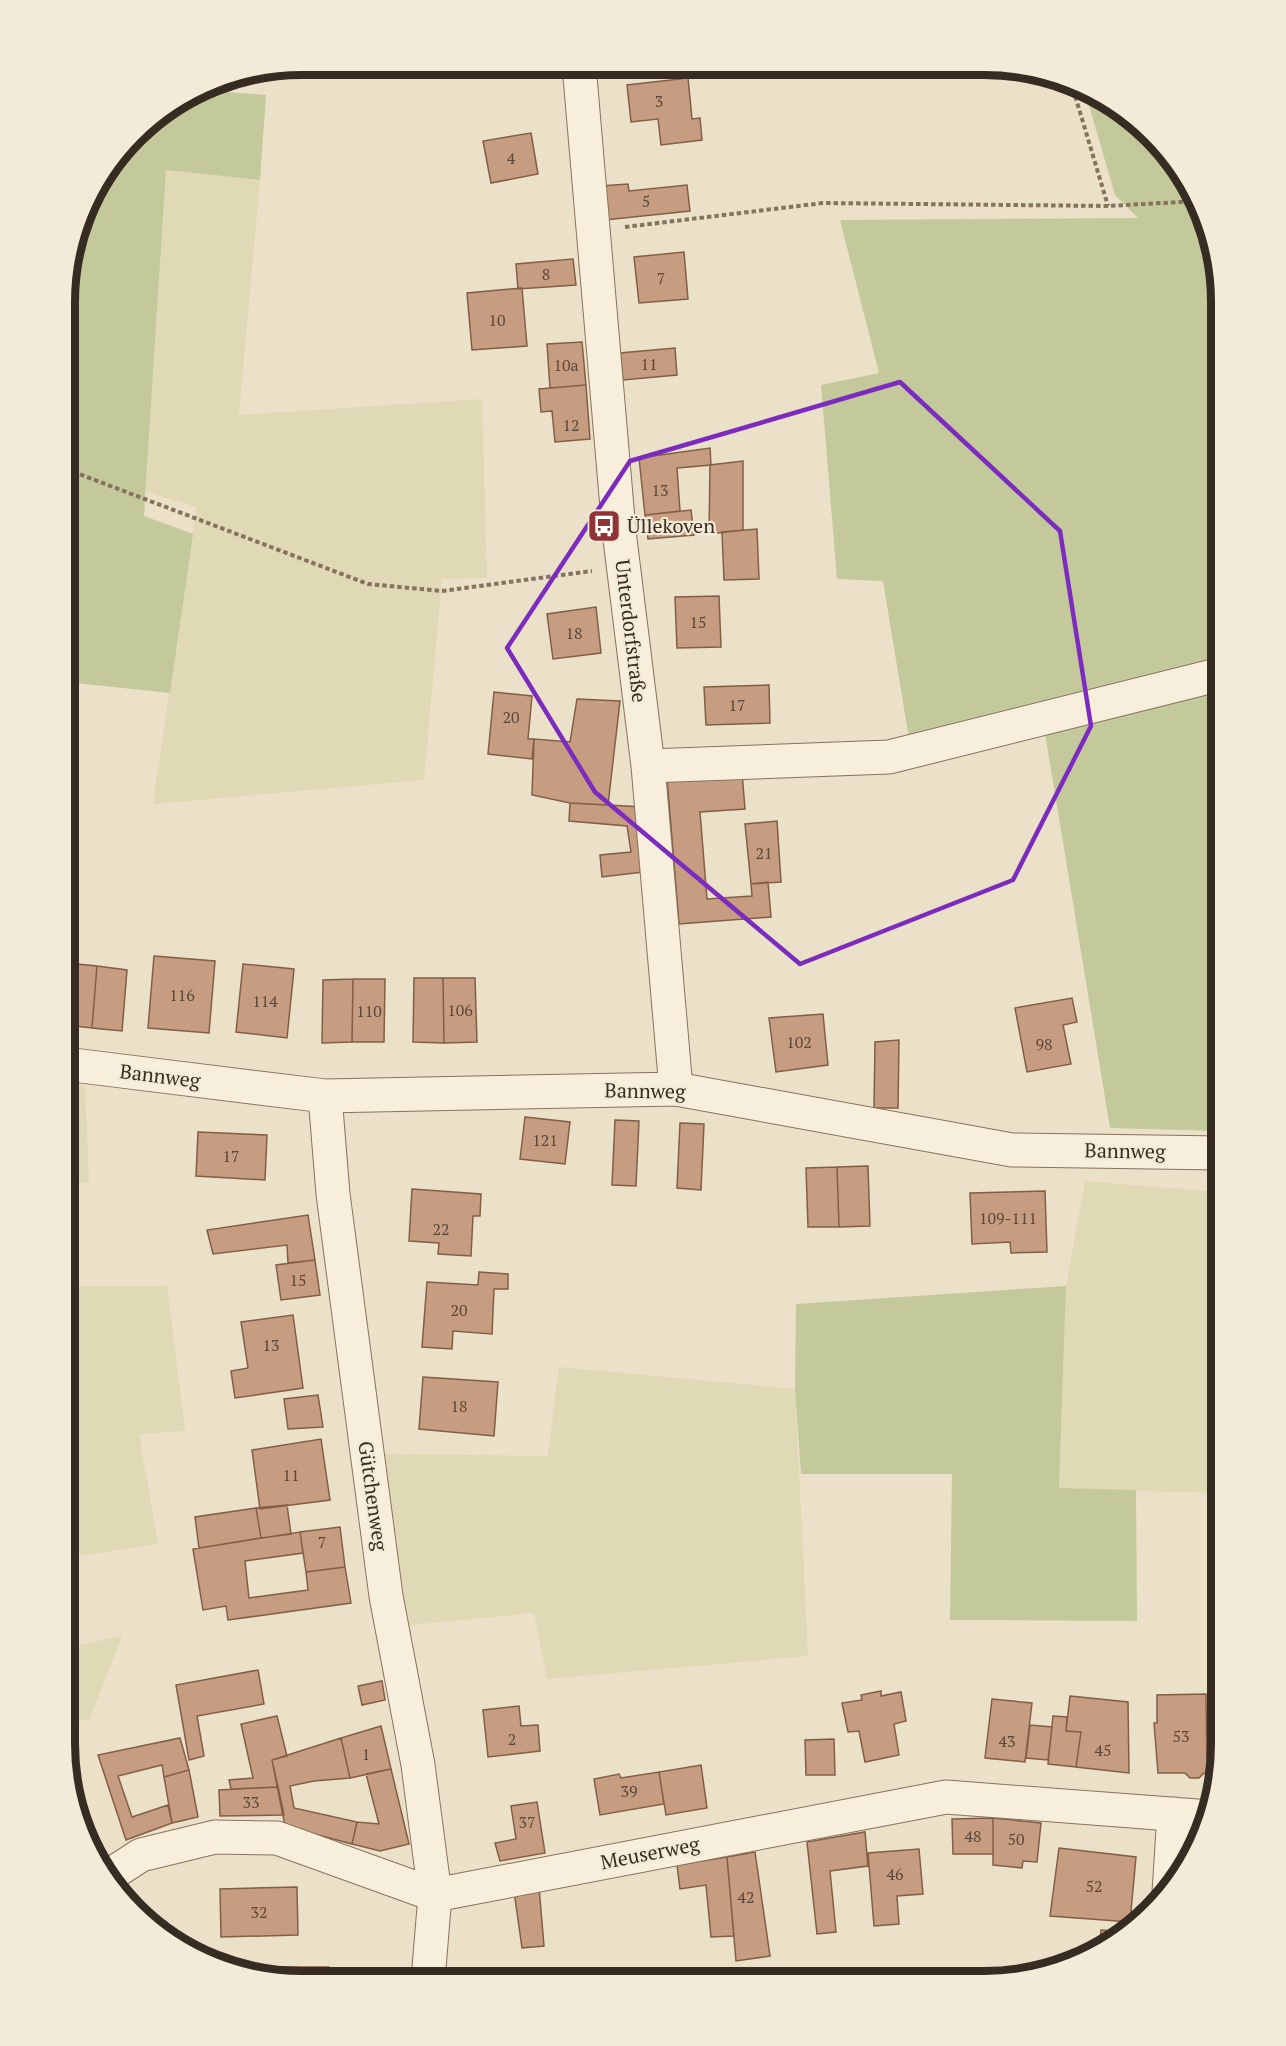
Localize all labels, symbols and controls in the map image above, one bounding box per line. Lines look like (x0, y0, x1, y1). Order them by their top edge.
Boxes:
house number: 3 (655, 90, 663, 112)
house number: 4 (507, 147, 516, 169)
house number: 5 (642, 190, 650, 212)
house number: 8 (542, 263, 550, 285)
house number: 7 (657, 267, 665, 289)
house number: 10 (488, 309, 506, 331)
house number: 11 (640, 353, 658, 375)
house number: 10a (553, 354, 579, 376)
house number: 12 (562, 414, 580, 436)
house number: 13 (651, 479, 669, 501)
bus stop icon: Üllekoven (586, 508, 622, 544)
place label: Üllekoven (627, 512, 715, 539)
street label: Unterdorfstraße (609, 558, 654, 704)
house number: 15 (689, 611, 707, 633)
house number: 18 (565, 622, 583, 644)
house number: 17 (728, 694, 746, 716)
house number: 20 (502, 706, 520, 728)
house number: 21 (755, 842, 773, 864)
house number: 116 (169, 984, 195, 1006)
house number: 114 (252, 990, 278, 1012)
house number: 106 (447, 999, 473, 1021)
house number: 110 (356, 1000, 382, 1022)
house number: 102 (786, 1031, 812, 1053)
house number: 98 (1035, 1033, 1053, 1055)
street label: Bannweg (118, 1057, 202, 1094)
street label: Bannweg (604, 1076, 686, 1105)
house number: 121 (532, 1129, 558, 1151)
street label: Bannweg (1084, 1136, 1166, 1165)
house number: 17 (222, 1145, 240, 1167)
house number: 109-111 (979, 1207, 1037, 1229)
house number: 22 (432, 1218, 450, 1240)
house number: 15 (289, 1269, 307, 1291)
house number: 20 (450, 1299, 468, 1321)
house number: 13 (262, 1334, 280, 1356)
house number: 18 (450, 1395, 468, 1417)
street label: Gütchenweg (352, 1439, 395, 1553)
house number: 11 (282, 1464, 300, 1486)
house number: 7 (318, 1531, 326, 1553)
house number: 53 (1172, 1725, 1190, 1747)
house number: 2 (508, 1728, 516, 1750)
house number: 43 (998, 1730, 1016, 1752)
house number: 45 (1094, 1739, 1112, 1761)
house number: 1 (362, 1743, 370, 1765)
house number: 39 (620, 1780, 638, 1802)
house number: 33 (242, 1791, 260, 1813)
house number: 37 (518, 1811, 536, 1833)
house number: 48 (964, 1825, 982, 1847)
house number: 50 (1007, 1828, 1025, 1850)
street label: Meuserweg (598, 1830, 702, 1875)
house number: 46 (886, 1863, 904, 1885)
house number: 52 (1085, 1875, 1103, 1897)
house number: 42 (737, 1886, 755, 1908)
house number: 32 (250, 1901, 268, 1923)

